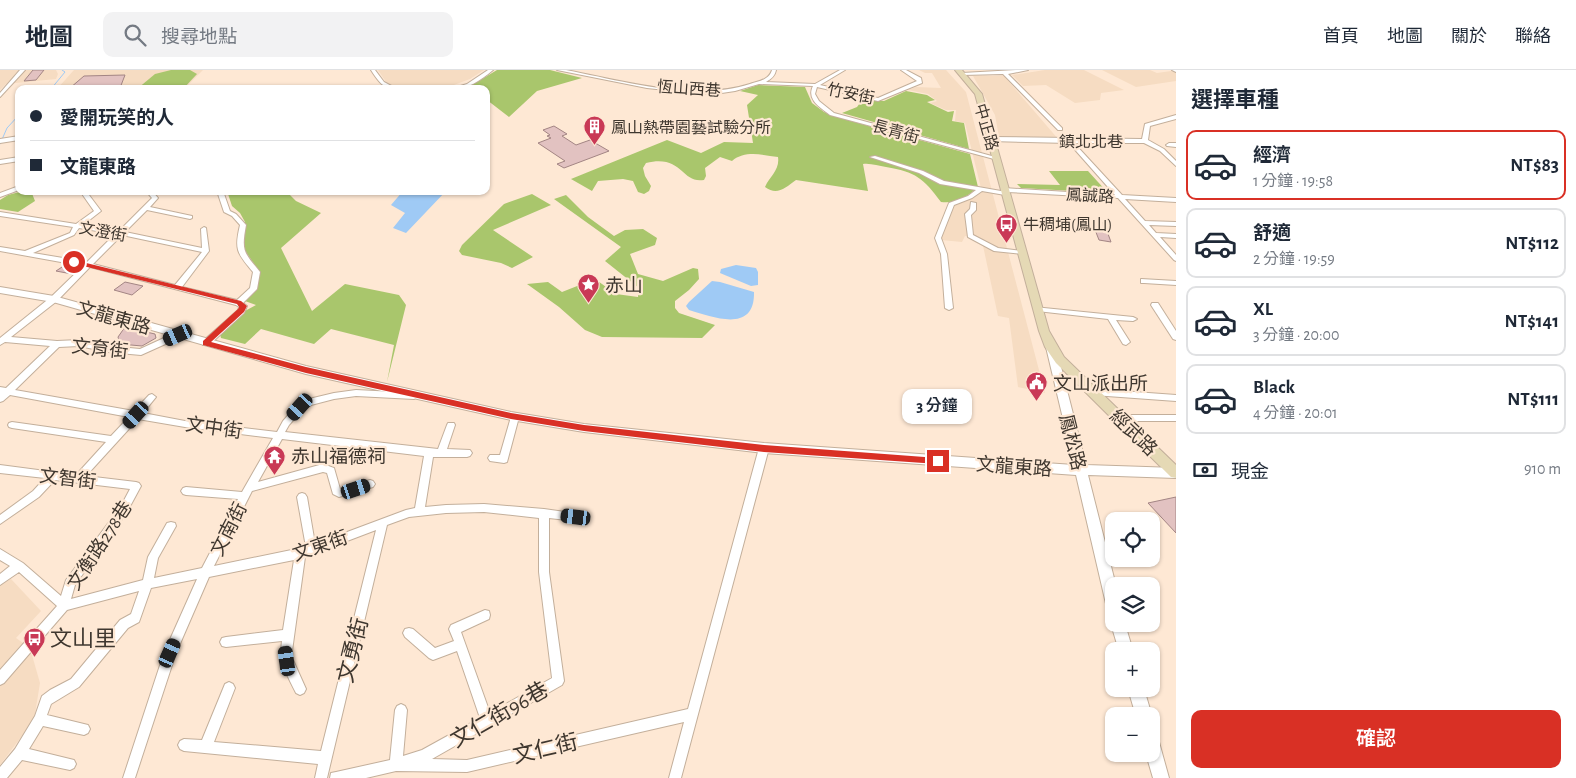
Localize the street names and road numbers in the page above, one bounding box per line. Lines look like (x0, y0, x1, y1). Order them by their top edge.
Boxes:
street label: 恆山西巷 (656, 79, 721, 99)
street label: 竹安街 (826, 80, 876, 107)
street label: 中正路 (972, 102, 1001, 153)
street label: 長青街 (870, 117, 921, 146)
street label: 鎮北北巷 (1059, 133, 1123, 150)
street label: 鳳誠路 (1066, 186, 1114, 205)
street label: 文澄街 (78, 219, 128, 244)
street label: 文龍東路 (74, 297, 153, 338)
street label: 文育街 (70, 335, 129, 362)
street label: 經武路 (1106, 406, 1161, 460)
street label: 鳳松路 (1055, 412, 1089, 472)
street label: 文中街 (184, 414, 243, 442)
street label: 文龍東路 (975, 453, 1053, 480)
street label: 文智街 (38, 466, 97, 492)
street label: 文衡路278巷 (63, 497, 136, 594)
street label: 文南街 (207, 500, 251, 559)
street label: 文東街 (290, 527, 351, 565)
street label: 文勇街 (333, 615, 372, 685)
street label: 文仁街96巷 (445, 675, 553, 753)
street label: 文仁街 (510, 728, 580, 768)

